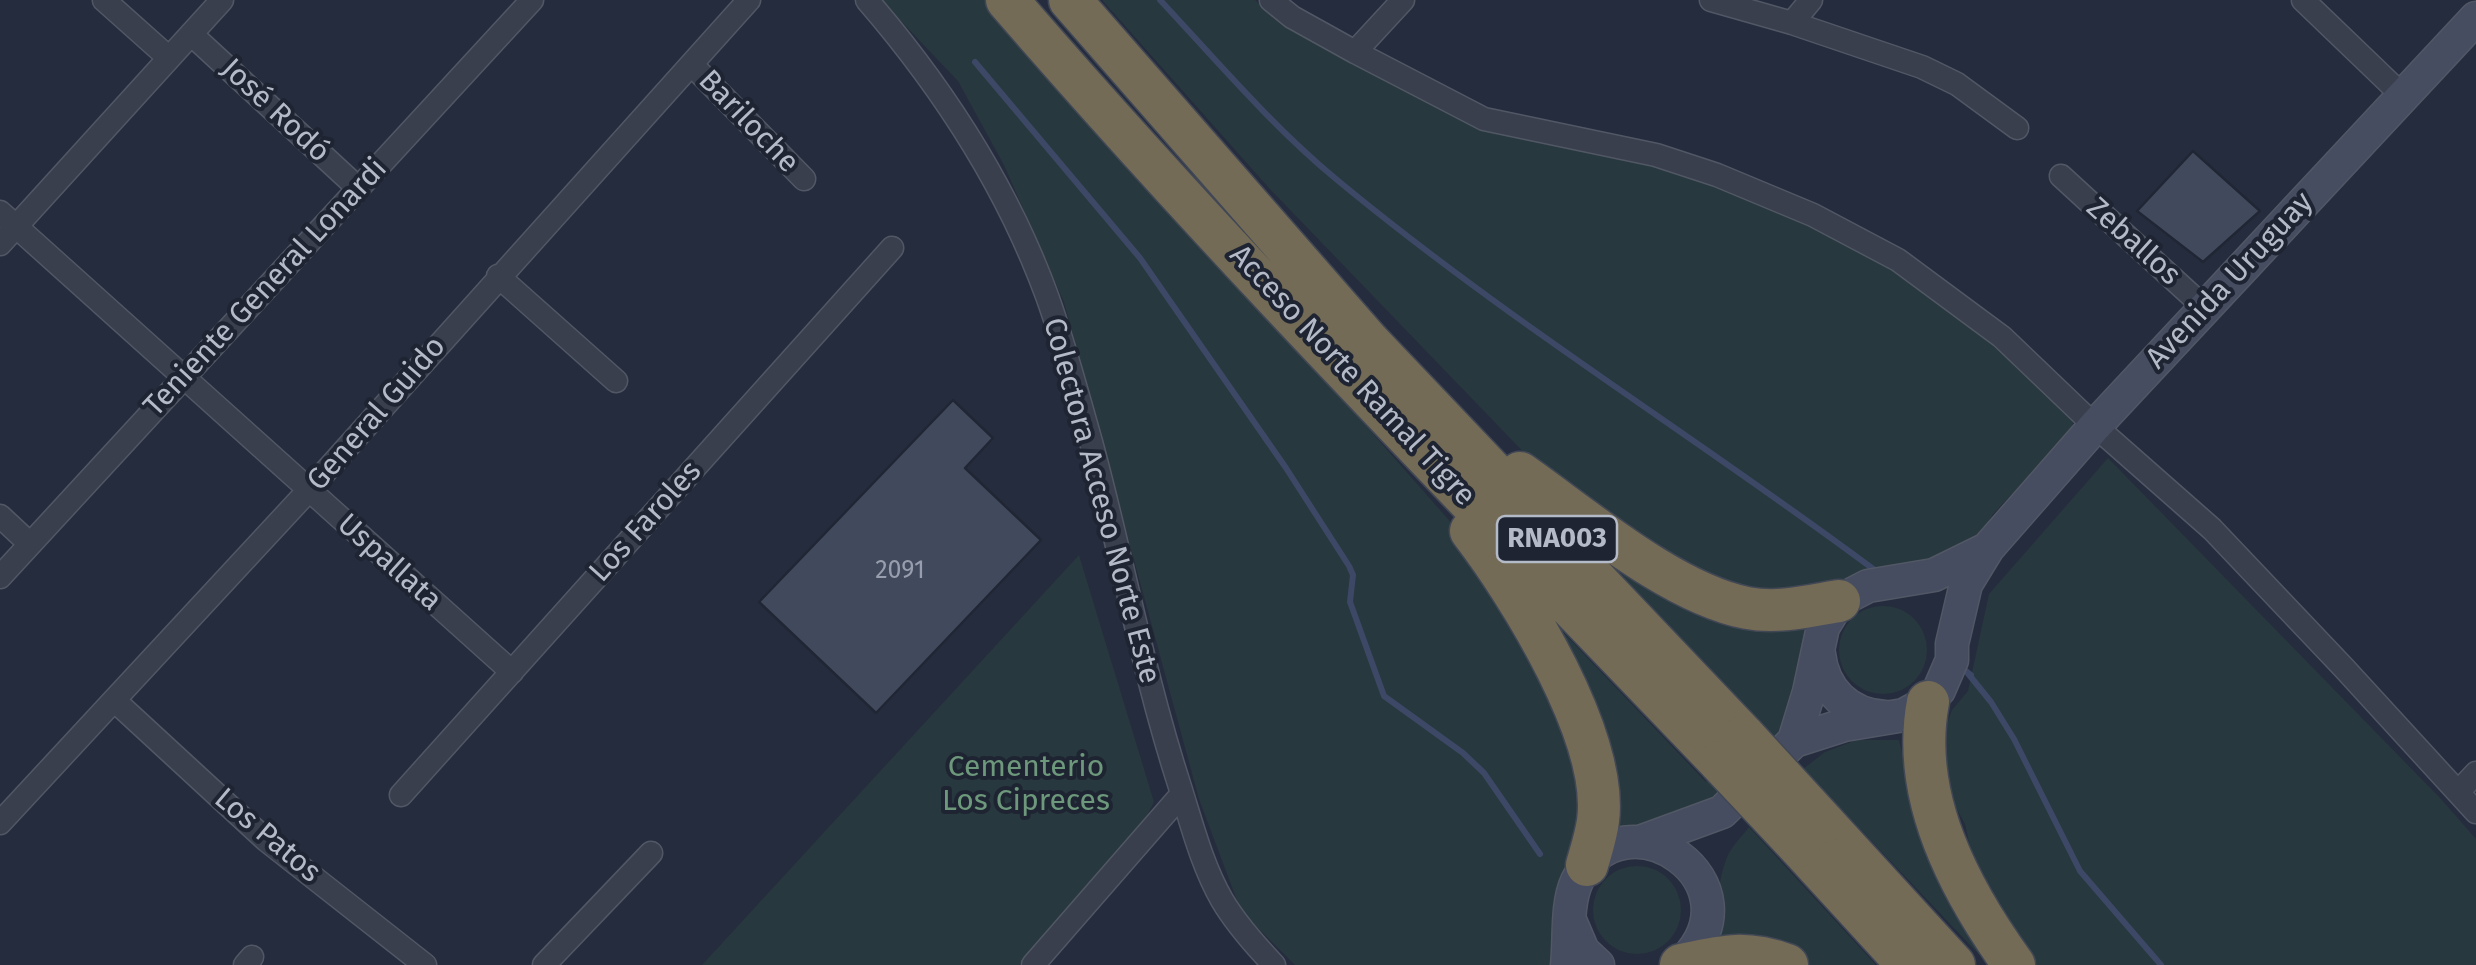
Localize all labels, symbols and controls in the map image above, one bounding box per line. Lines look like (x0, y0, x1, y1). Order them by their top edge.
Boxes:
street label: José Rodó (213, 52, 337, 170)
street label: Bariloche (690, 63, 806, 181)
street label: Teniente General Lonardi (137, 151, 395, 425)
street label: Avenida Uruguay (2139, 185, 2321, 377)
street label: Zeballos (2079, 191, 2187, 293)
street label: Acceso Norte Ramal Tigre (1222, 238, 1482, 514)
street label: Colectora Acceso Norte Este (1035, 314, 1167, 688)
street label: General Guido (300, 329, 454, 499)
street label: Los Faroles (582, 454, 710, 590)
street label: Uspallata (329, 507, 449, 619)
road number: RNA003 (1497, 516, 1617, 562)
house number: 2091 (875, 556, 925, 586)
park label: Cementerio Los Cipreces (942, 750, 1110, 820)
street label: Los Patos (207, 781, 327, 891)

